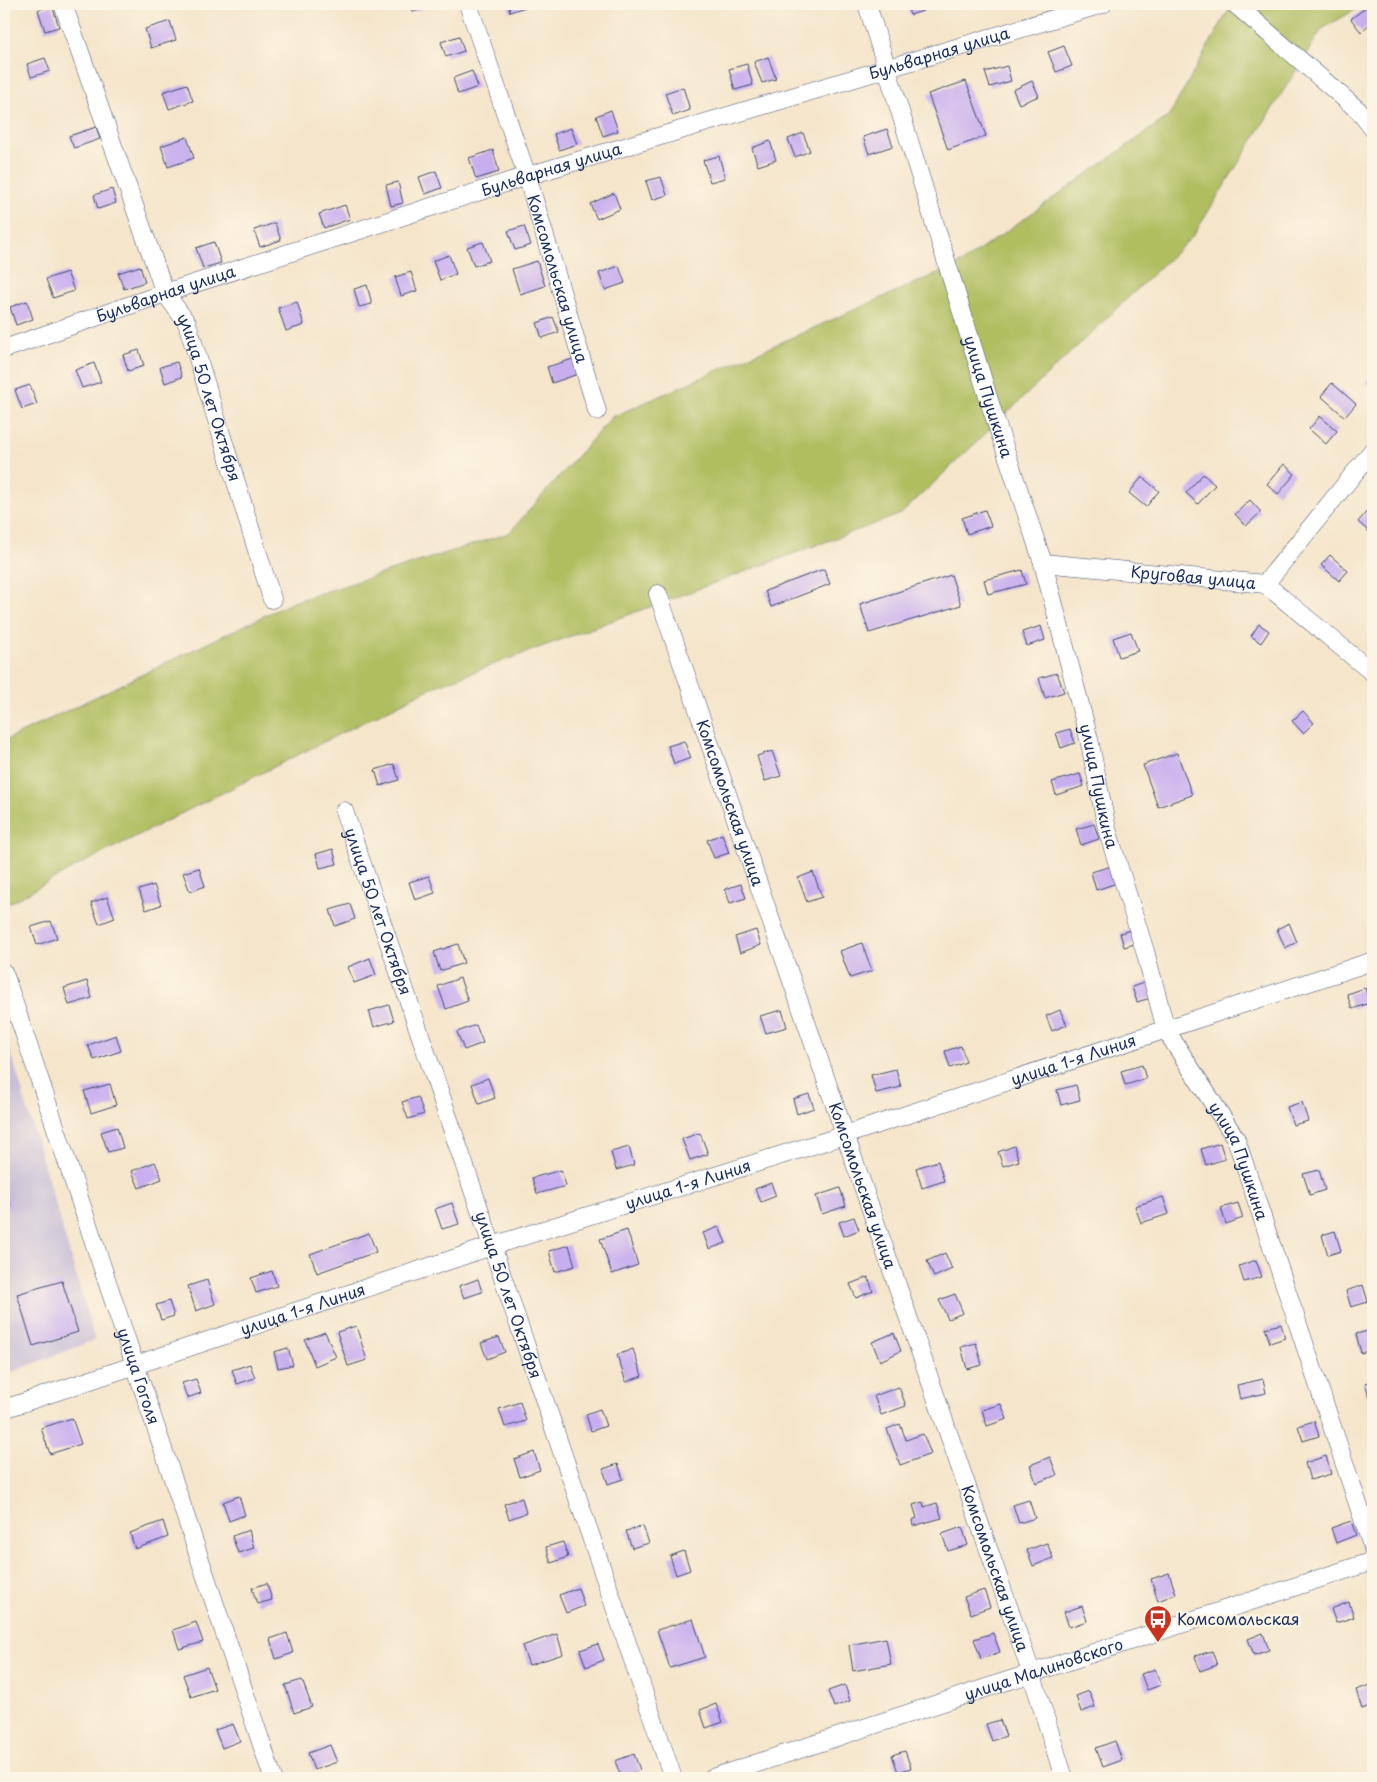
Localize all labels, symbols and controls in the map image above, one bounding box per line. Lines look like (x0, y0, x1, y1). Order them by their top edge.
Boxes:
street label: Бульварная улица (866, 20, 1012, 84)
street label: Бульварная улица (478, 136, 624, 201)
street label: Комсомольская улица (522, 191, 595, 365)
street label: Бульварная улица (92, 258, 238, 327)
street label: улица 50 лет Октября (172, 307, 248, 484)
street label: улица Пушкина (959, 332, 1020, 461)
street label: Круговая улица (1130, 558, 1257, 594)
street label: Комсомольская улица (691, 716, 771, 889)
street label: улица Пушкина (1074, 721, 1125, 851)
street label: улица 50 лет Октября (339, 824, 419, 998)
street label: улица 1-я Линия (1007, 1027, 1139, 1091)
street label: улица Пушкина (1204, 1096, 1275, 1223)
street label: Комсомольская улица (824, 1099, 904, 1272)
street label: улица 1-я Линия (622, 1152, 754, 1214)
street label: улица 50 лет Октября (470, 1208, 549, 1381)
street label: улица 1-я Линия (237, 1276, 368, 1340)
street label: улица Гоголя (112, 1324, 167, 1427)
street label: Комсомольская улица (956, 1482, 1036, 1654)
bus stop icon: Комсомольская (1143, 1604, 1173, 1643)
place label: Комсомольская (1177, 1606, 1300, 1630)
street label: улица Малиновского (961, 1631, 1126, 1705)

